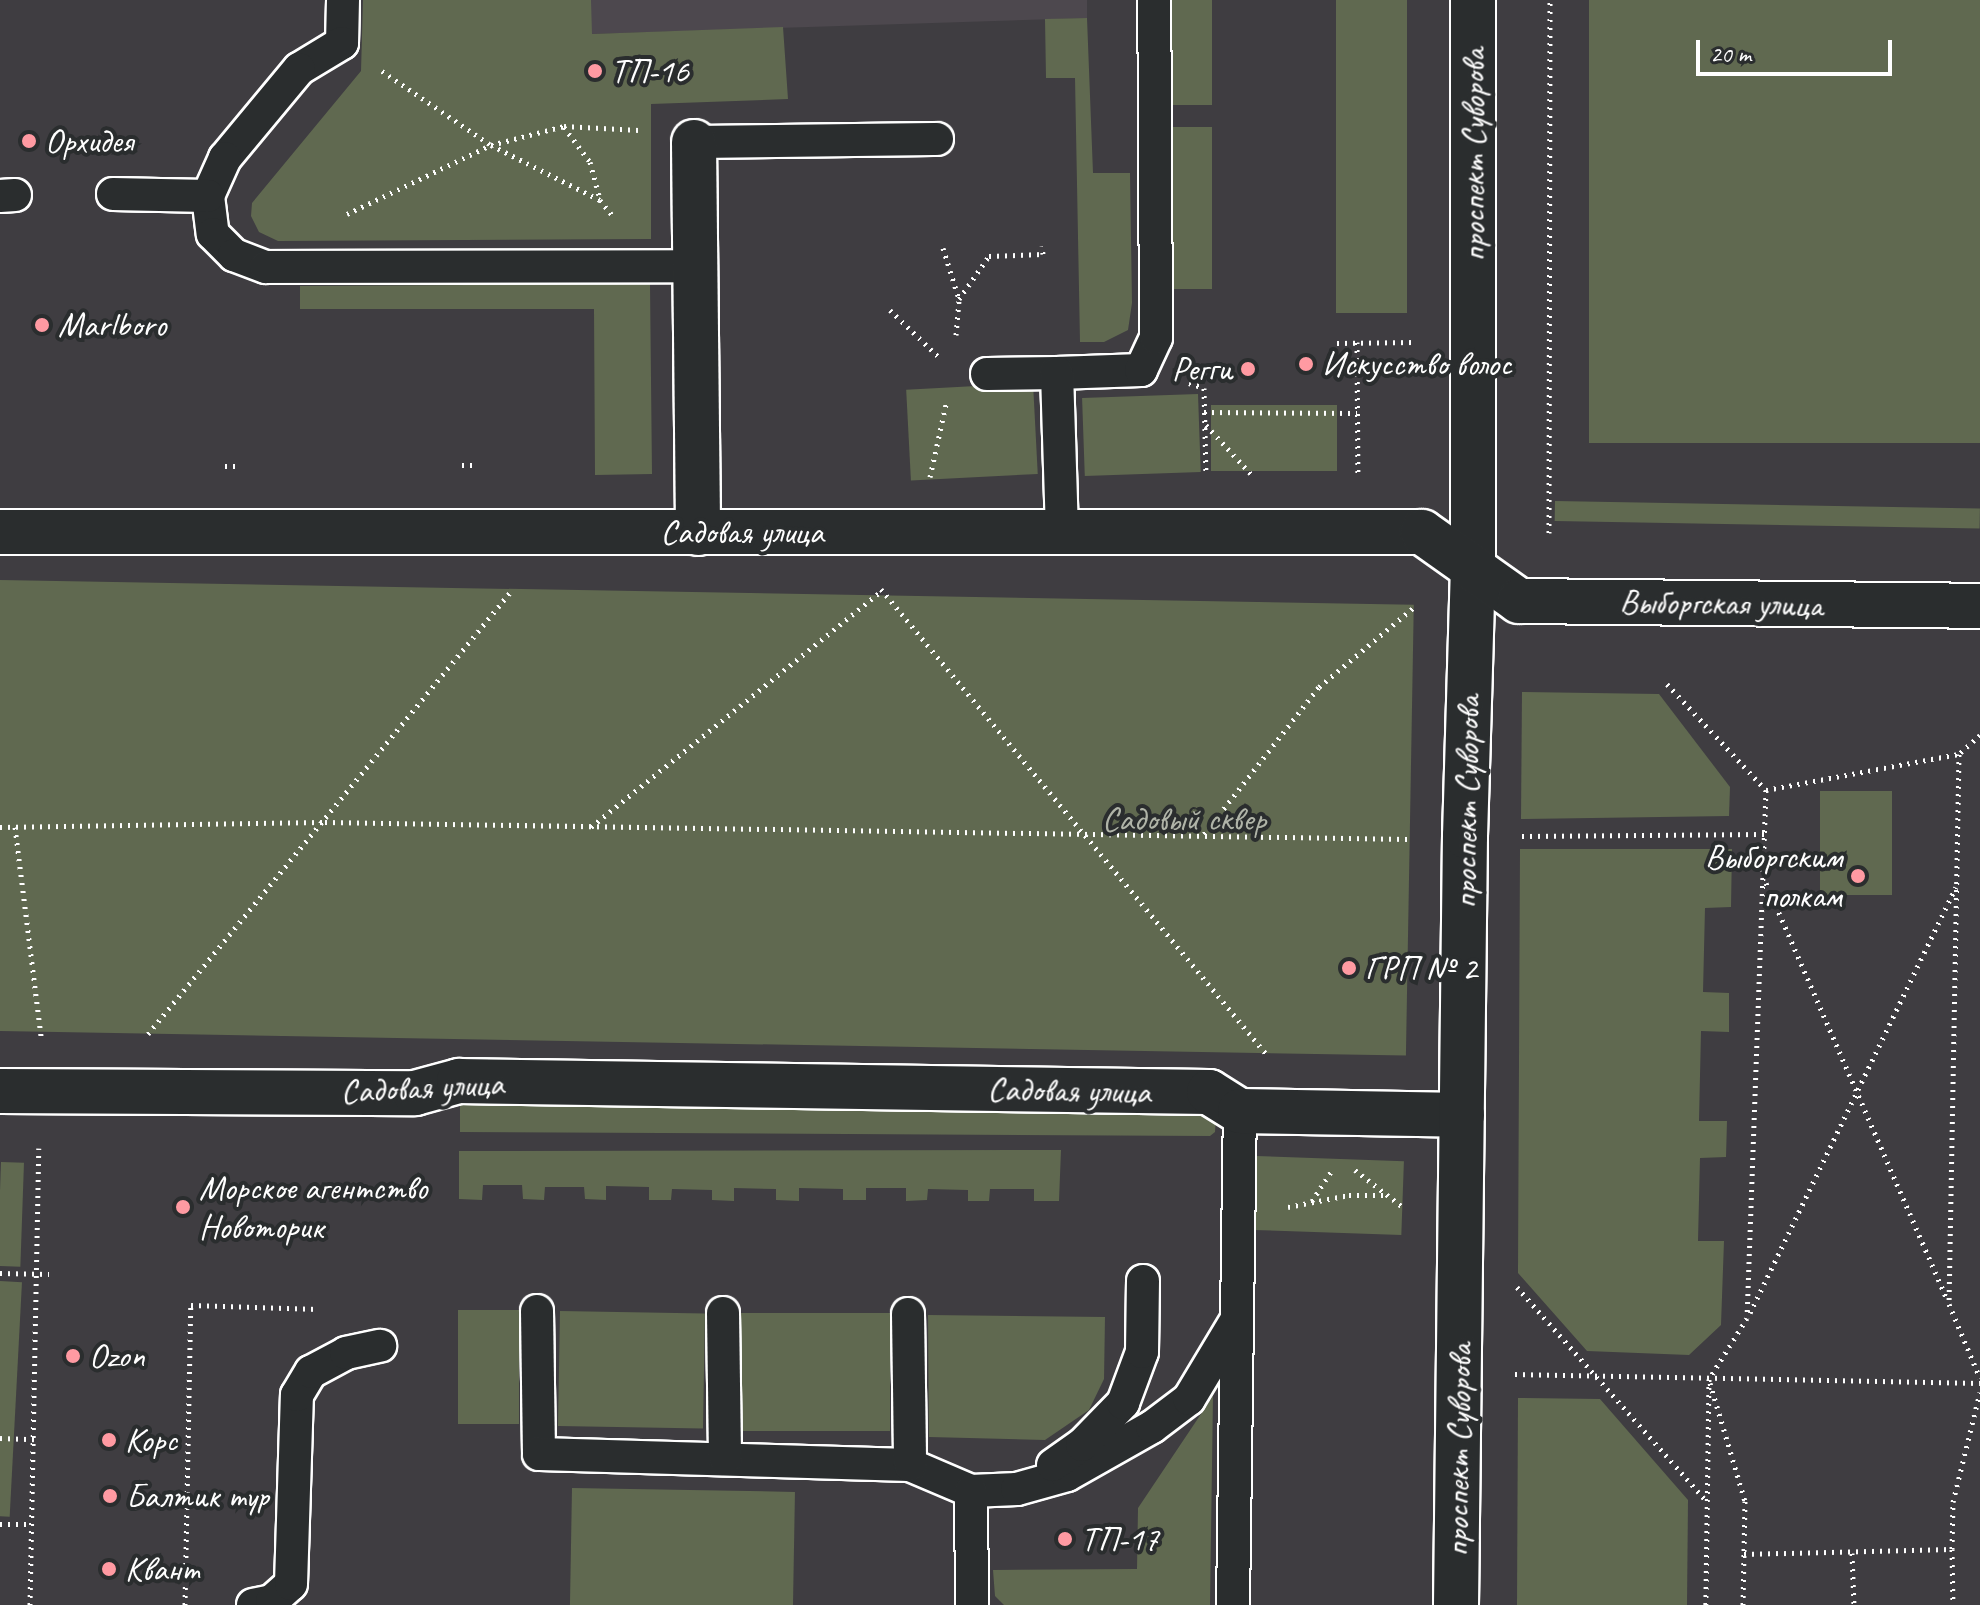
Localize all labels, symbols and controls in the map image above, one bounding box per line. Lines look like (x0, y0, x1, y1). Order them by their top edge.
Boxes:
scale bar (1700, 24, 1896, 74)
text: 20 m (1710, 39, 1751, 69)
street label: проспект Суворова (1453, 47, 1493, 263)
place label: ТП-16 (611, 51, 689, 91)
marker: ТП-16 (586, 62, 604, 80)
place label: Орхидея (45, 121, 133, 161)
marker: Орхидея (20, 132, 38, 150)
place label: Marlboro (58, 305, 166, 345)
marker: Marlboro (33, 316, 51, 334)
place label: Искусство волос (1322, 344, 1511, 384)
place label: Регги (1172, 349, 1232, 389)
marker: Искусство волос (1297, 355, 1315, 373)
marker: Регги (1239, 360, 1257, 378)
street label: Садовая улица (660, 512, 824, 552)
street label: Выборгская улица (1619, 581, 1823, 625)
street label: проспект Суворова (1444, 694, 1488, 910)
park label: Садовый сквер (1102, 799, 1266, 839)
place label: Выборгским полкам (1705, 836, 1842, 916)
marker: Выборгским полкам (1849, 867, 1867, 885)
place label: ГРП № 2 (1365, 948, 1477, 988)
marker: ГРП № 2 (1340, 959, 1358, 977)
street label: Садовая улица (339, 1062, 505, 1112)
street label: Садовая улица (986, 1068, 1152, 1112)
place label: Морское агентство Новоторик (199, 1167, 427, 1246)
marker: Морское агентство Новоторик (174, 1198, 192, 1216)
place label: Ozon (89, 1336, 145, 1376)
street label: проспект Суворова (1436, 1342, 1480, 1558)
marker: Ozon (64, 1347, 82, 1365)
place label: Корс (125, 1420, 177, 1460)
marker: Корс (100, 1431, 118, 1449)
place label: Балтик тур (126, 1476, 268, 1516)
marker: Балтик тур (101, 1487, 119, 1505)
place label: ТП-17 (1081, 1519, 1159, 1559)
marker: ТП-17 (1056, 1530, 1074, 1548)
place label: Квант (125, 1549, 200, 1589)
marker: Квант (100, 1560, 118, 1578)

